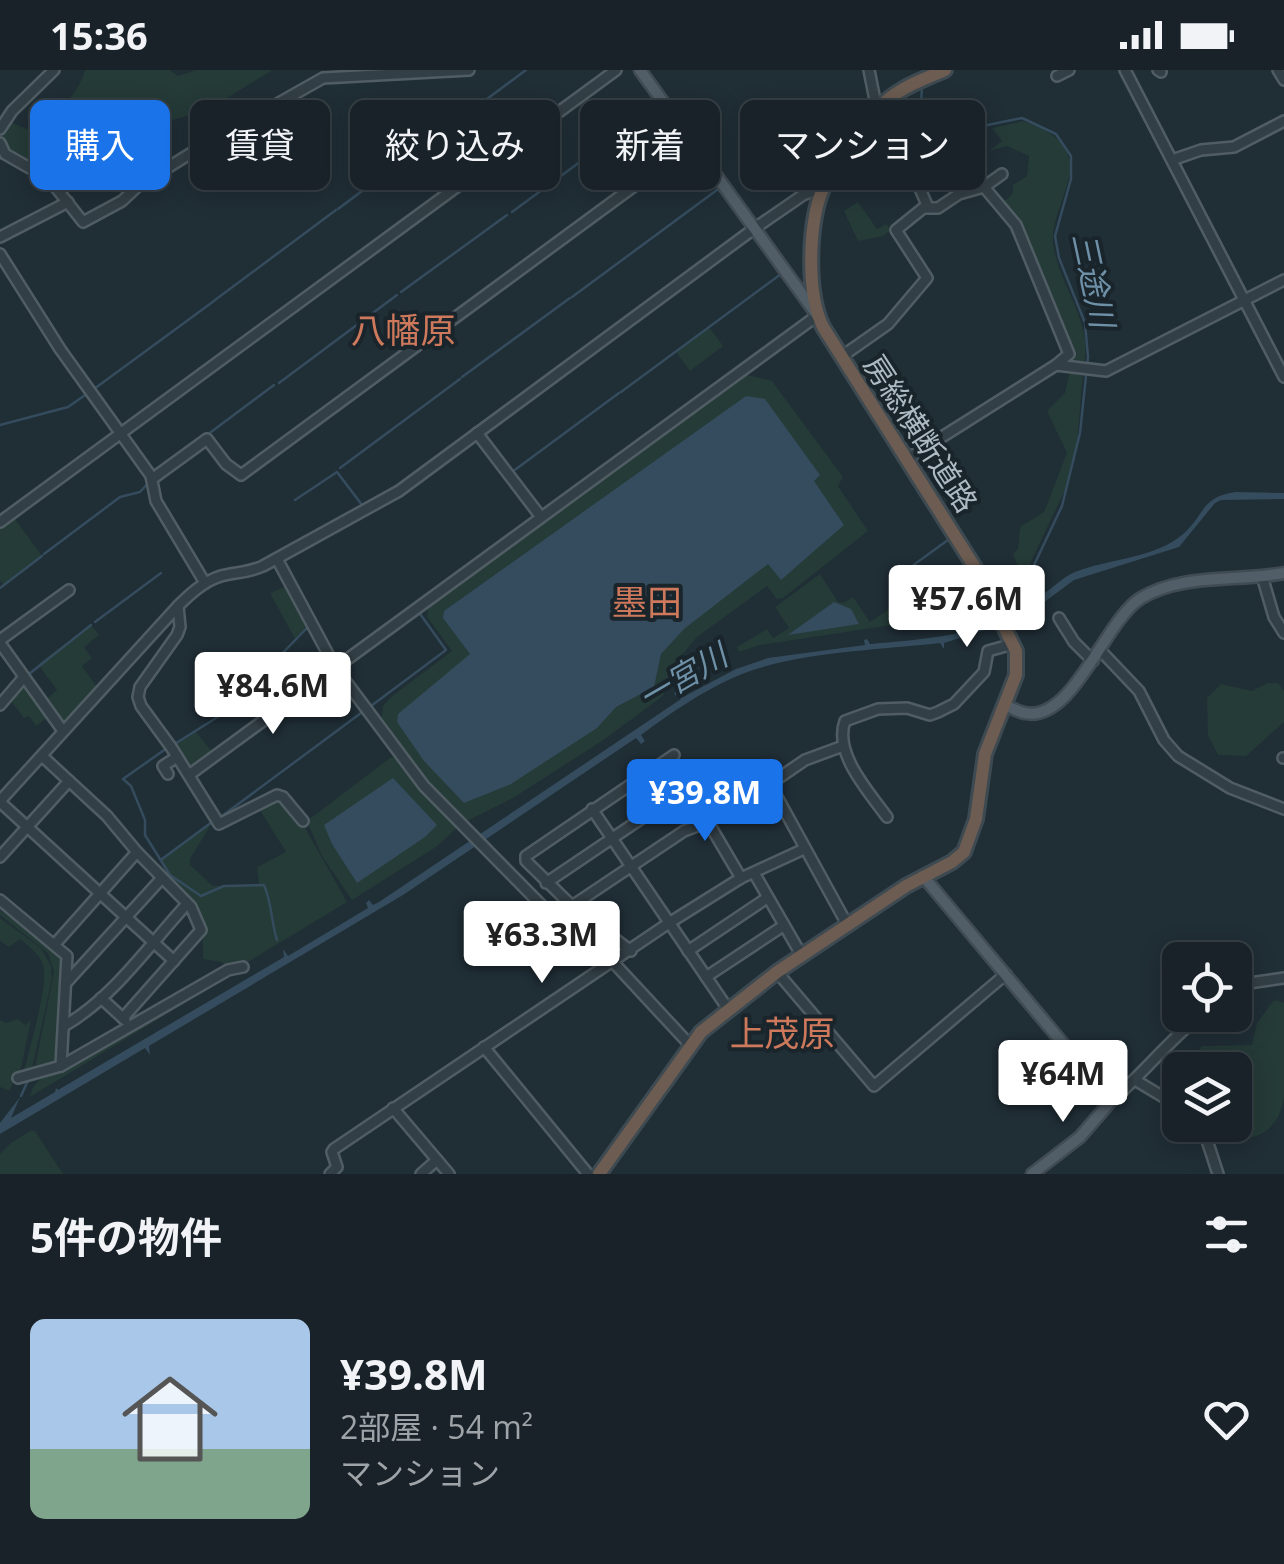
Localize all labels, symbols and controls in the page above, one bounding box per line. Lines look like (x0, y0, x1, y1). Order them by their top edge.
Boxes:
text: 15:36 (50, 9, 148, 61)
chip: 購入 (30, 100, 170, 190)
chip: 賃貸 (190, 100, 330, 190)
chip: 絞り込み (350, 100, 560, 190)
chip: 新着 (580, 100, 720, 190)
chip: マンション (740, 100, 985, 190)
water label: 三途川 (1063, 228, 1126, 334)
district label: 八幡原 (350, 306, 456, 353)
street label: 房総横断道路 (855, 347, 987, 520)
pin: ¥57.6M (886, 565, 1048, 650)
text: ¥57.6M (911, 576, 1023, 619)
district label: 墨田 (612, 578, 682, 625)
water label: 一宮川 (630, 632, 737, 718)
pin: ¥84.6M (192, 652, 354, 737)
text: ¥84.6M (217, 663, 329, 706)
pin: ¥39.8M (624, 759, 786, 844)
text: ¥39.8M (649, 770, 761, 813)
pin: ¥63.3M (461, 901, 623, 986)
text: ¥63.3M (486, 912, 598, 955)
map controls (1162, 942, 1252, 1142)
button: locate (1162, 942, 1252, 1032)
district label: 上茂原 (729, 1009, 835, 1056)
pin: ¥64M (1004, 1040, 1122, 1125)
text: ¥64M (1020, 1051, 1106, 1094)
button: layers (1162, 1052, 1252, 1142)
icon: filters (1199, 1207, 1254, 1262)
text: 5件の物件 (30, 1208, 222, 1265)
text: ¥39.8M (340, 1345, 488, 1402)
icon: home (110, 1359, 230, 1479)
icon: heart (1199, 1392, 1254, 1447)
text: 2部屋 · 54 m² (340, 1405, 533, 1448)
text: マンション (340, 1451, 500, 1494)

